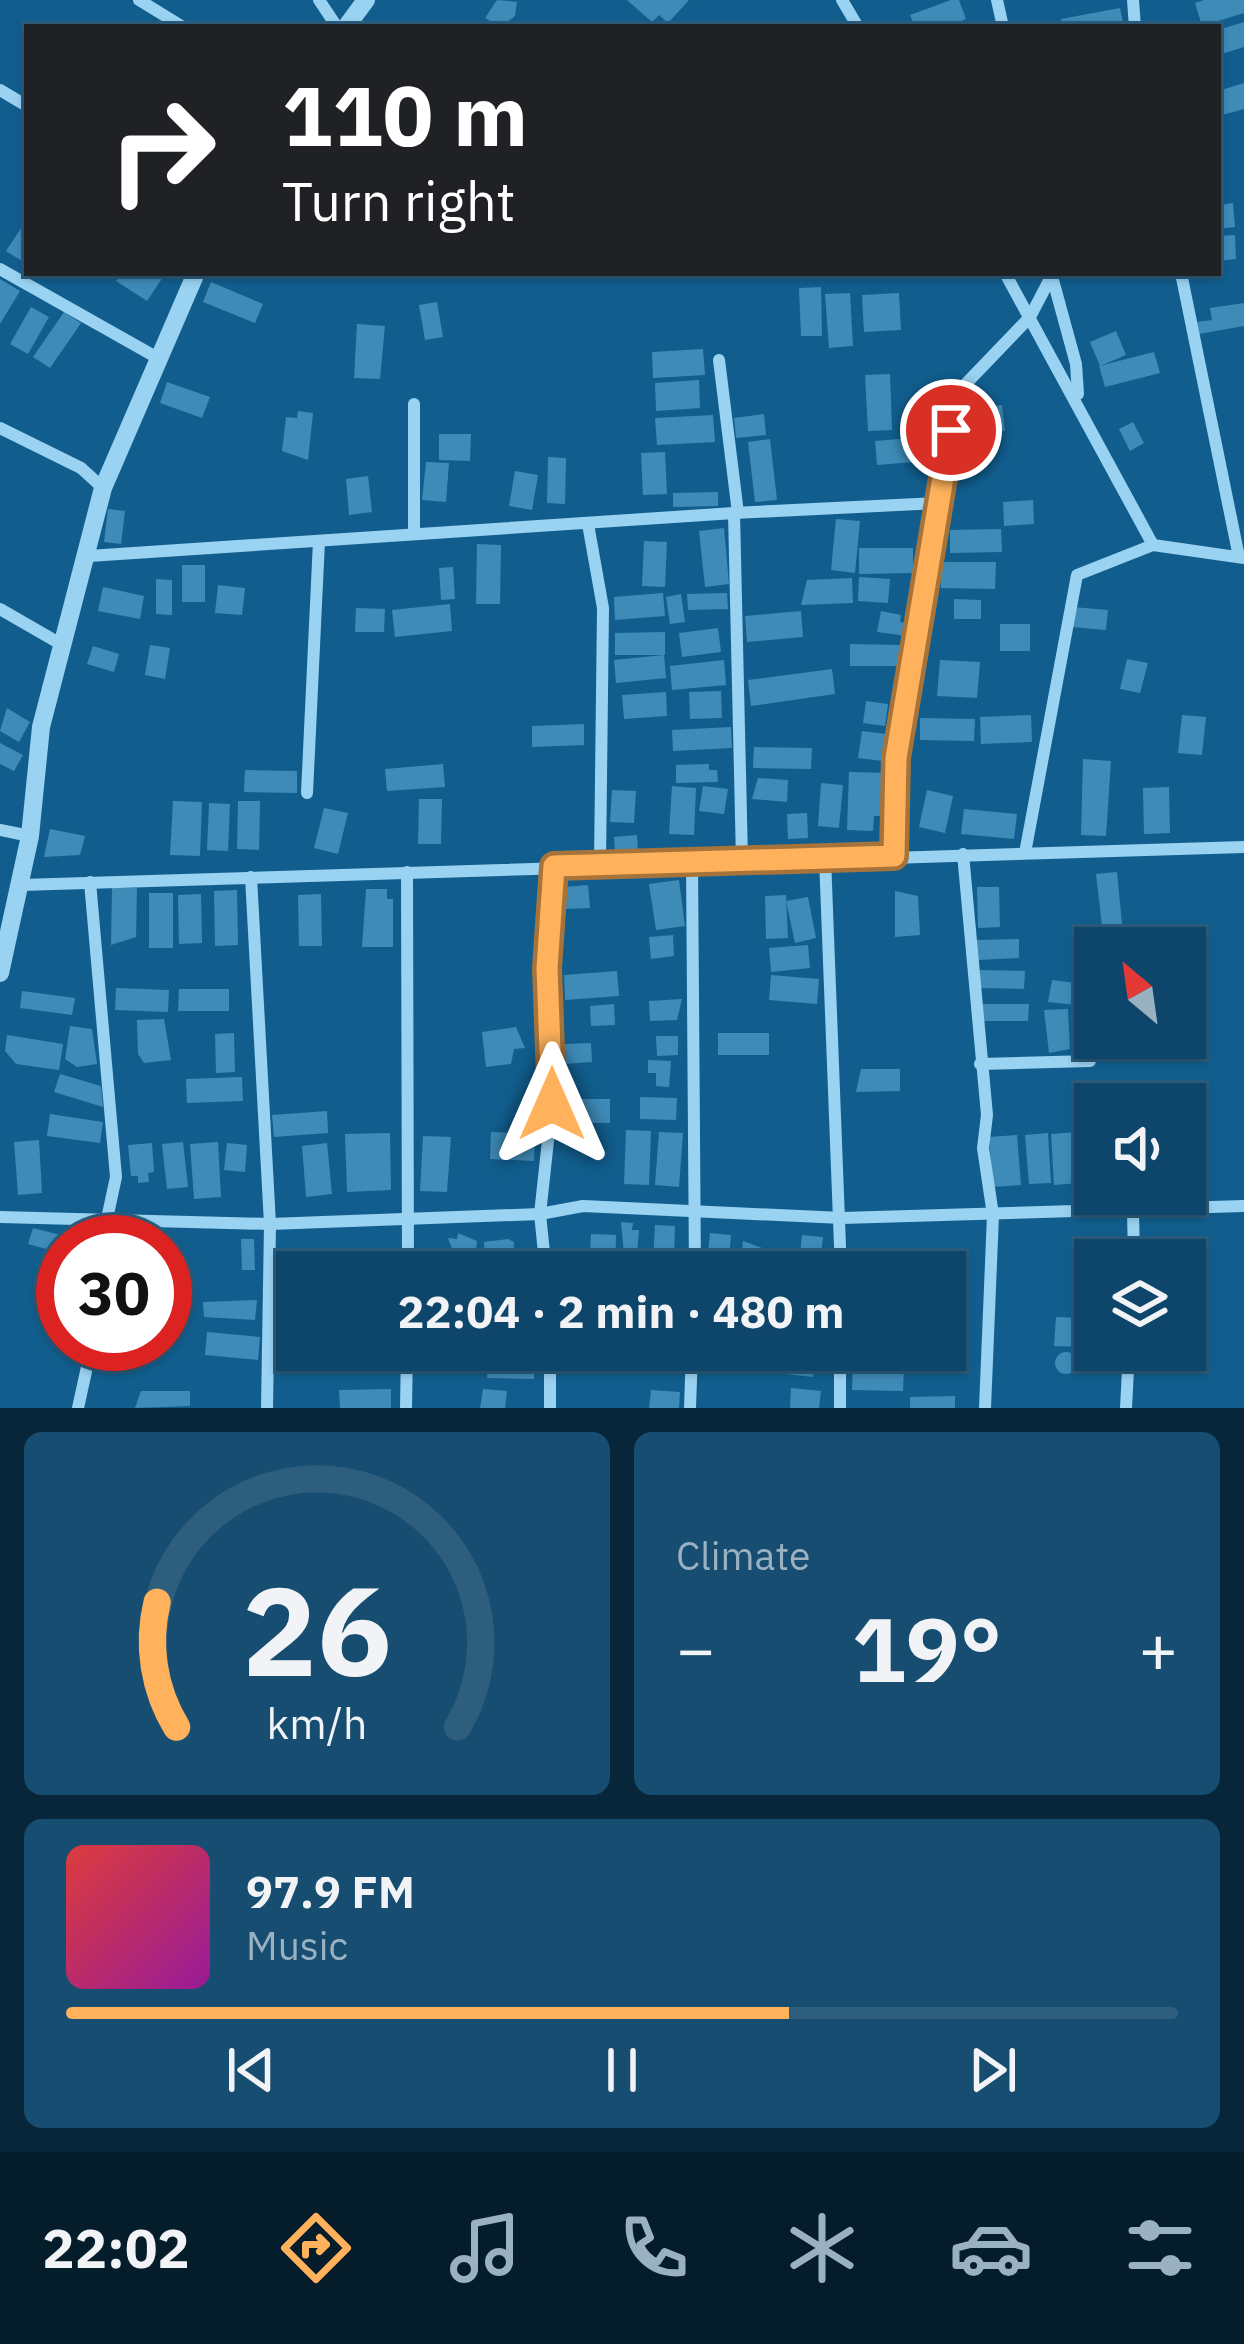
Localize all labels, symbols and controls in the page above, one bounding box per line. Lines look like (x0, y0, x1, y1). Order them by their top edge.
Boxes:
text: 110 m (282, 60, 528, 169)
icon: right (84, 72, 240, 228)
text: Turn right (282, 166, 516, 236)
pin (900, 379, 1002, 481)
icon: arrive (918, 397, 984, 463)
north arrow (1074, 927, 1206, 1059)
map controls (1074, 927, 1206, 1371)
position arrow (489, 1041, 615, 1167)
button: sound (1074, 1083, 1206, 1215)
speed limit sign: 30 (36, 1215, 192, 1371)
button: layers (1074, 1239, 1206, 1371)
text: 22:04 · 2 min · 480 m (398, 1282, 844, 1340)
text: Climate (676, 1530, 810, 1581)
text: 26 (242, 1548, 392, 1710)
text: 19° (852, 1590, 1002, 1707)
text: − (676, 1605, 716, 1691)
text: + (1138, 1605, 1178, 1691)
text: km/h (267, 1694, 367, 1750)
text: 97.9 FM (246, 1862, 415, 1920)
text: Music (246, 1920, 348, 1971)
icon: previous (218, 2037, 284, 2103)
icon: pause (589, 2037, 655, 2103)
icon: next (960, 2037, 1026, 2103)
icon: directions (274, 2206, 358, 2290)
icon: music (443, 2206, 527, 2290)
icon: phone (612, 2206, 696, 2290)
icon: climate (780, 2206, 864, 2290)
icon: car (949, 2206, 1033, 2290)
icon: filters (1118, 2206, 1202, 2290)
text: 22:02 (42, 2213, 190, 2283)

